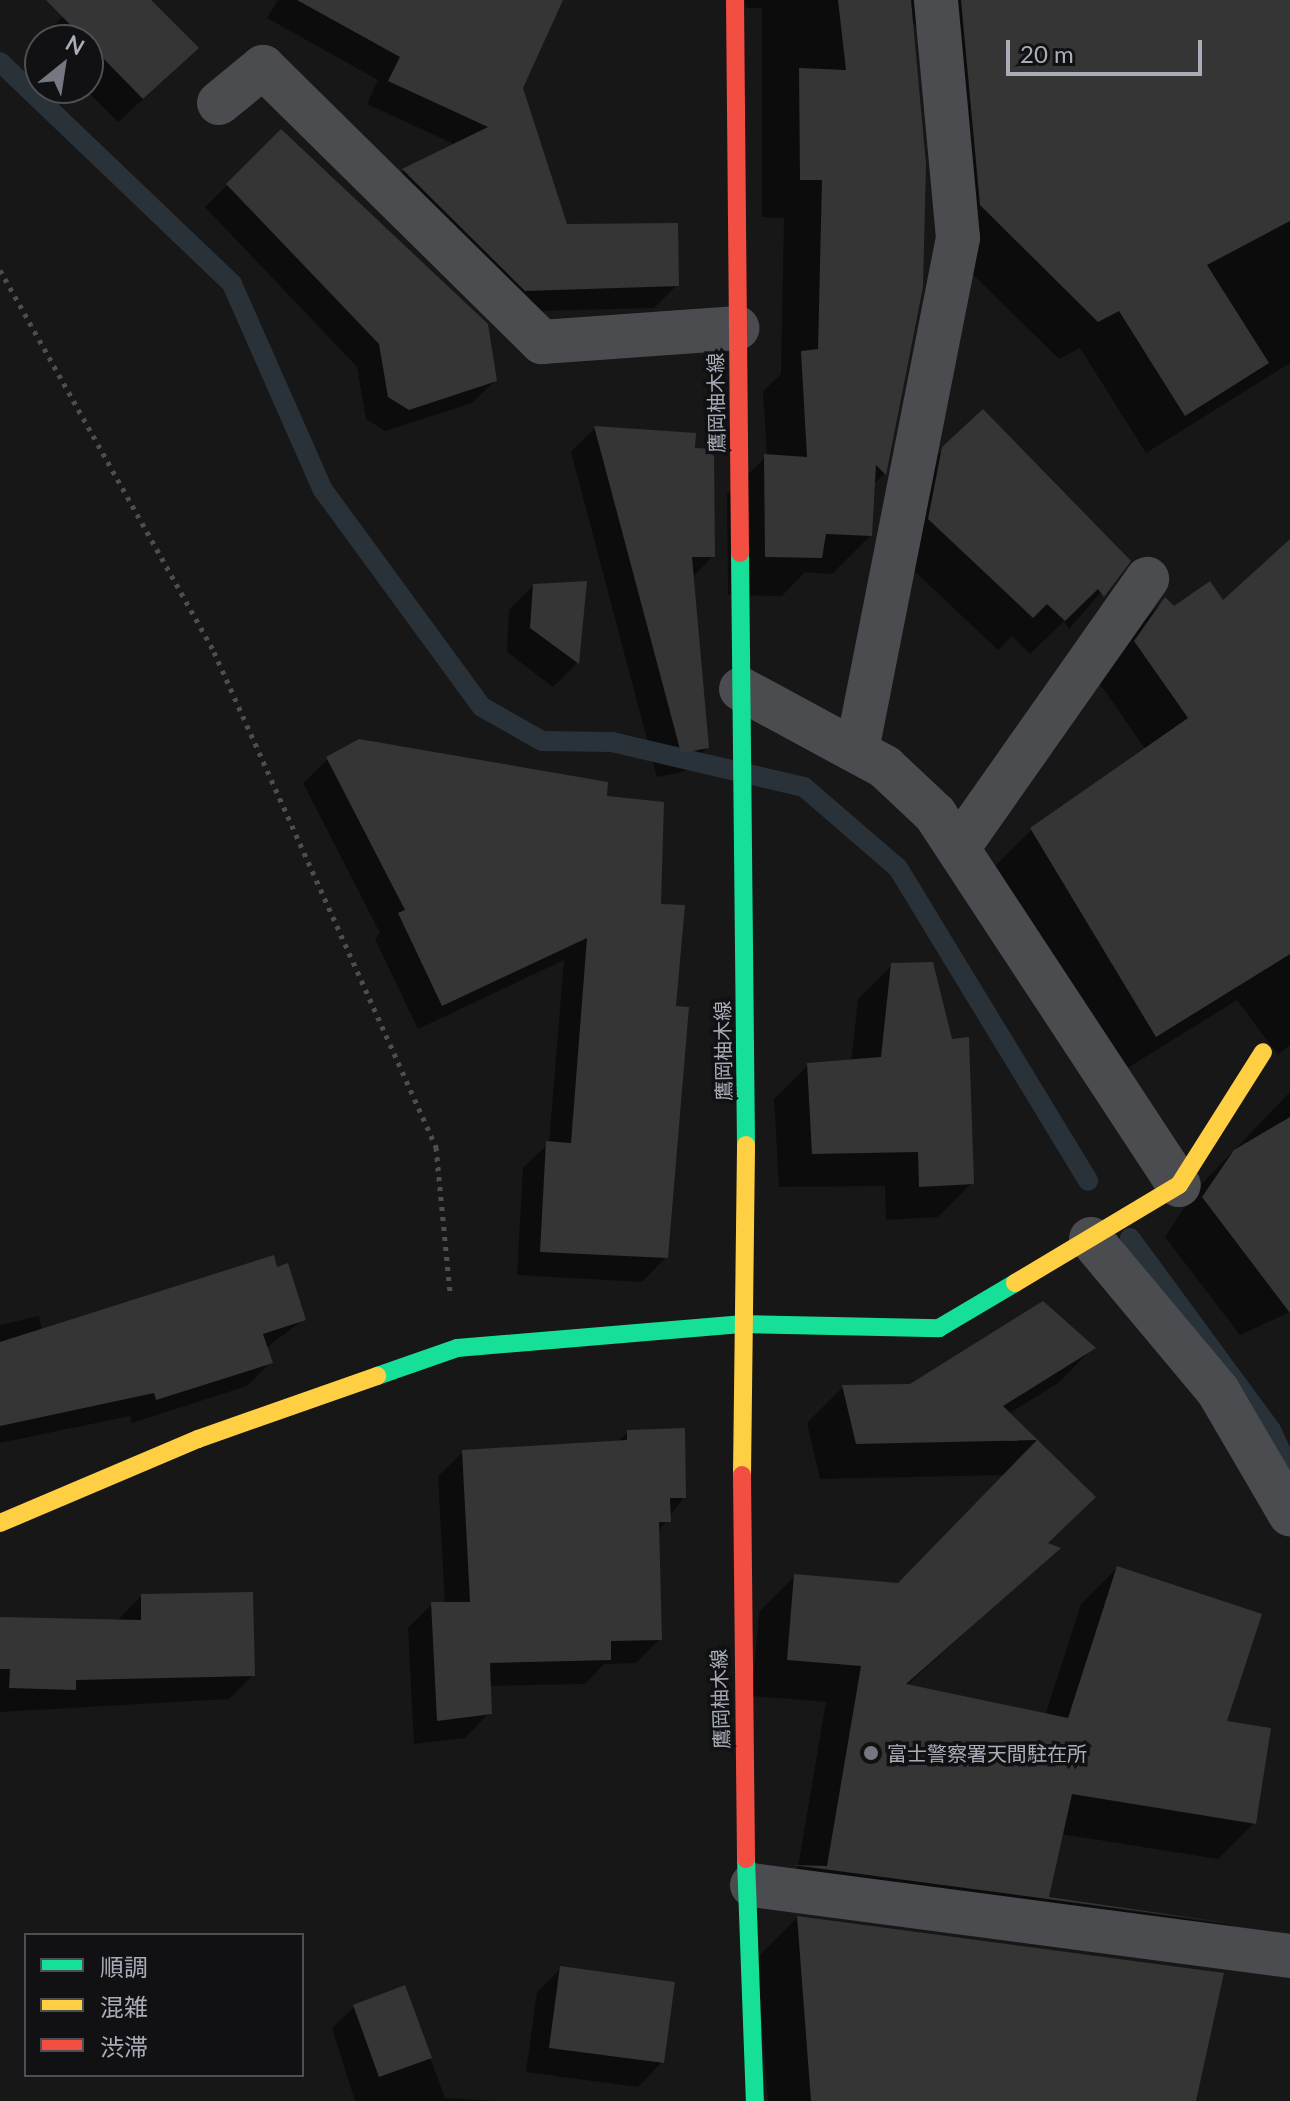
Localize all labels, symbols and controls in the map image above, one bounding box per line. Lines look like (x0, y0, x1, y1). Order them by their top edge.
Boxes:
north arrow (24, 24, 104, 104)
scale bar (1010, 24, 1206, 74)
text: N (61, 29, 89, 60)
text: 20 m (1020, 39, 1074, 68)
street label: 鷹岡柚木線 (703, 353, 729, 453)
street label: 鷹岡柚木線 (710, 1001, 736, 1101)
street label: 鷹岡柚木線 (706, 1649, 734, 1749)
place label: 富士警察署天間駐在所 (887, 1741, 1087, 1765)
marker: 富士警察署天間駐在所 (862, 1744, 880, 1762)
legend (24, 1933, 304, 2077)
text: 順調 (100, 1952, 148, 1981)
text: 混雑 (100, 1992, 148, 2021)
text: 渋滞 (100, 2032, 148, 2061)

